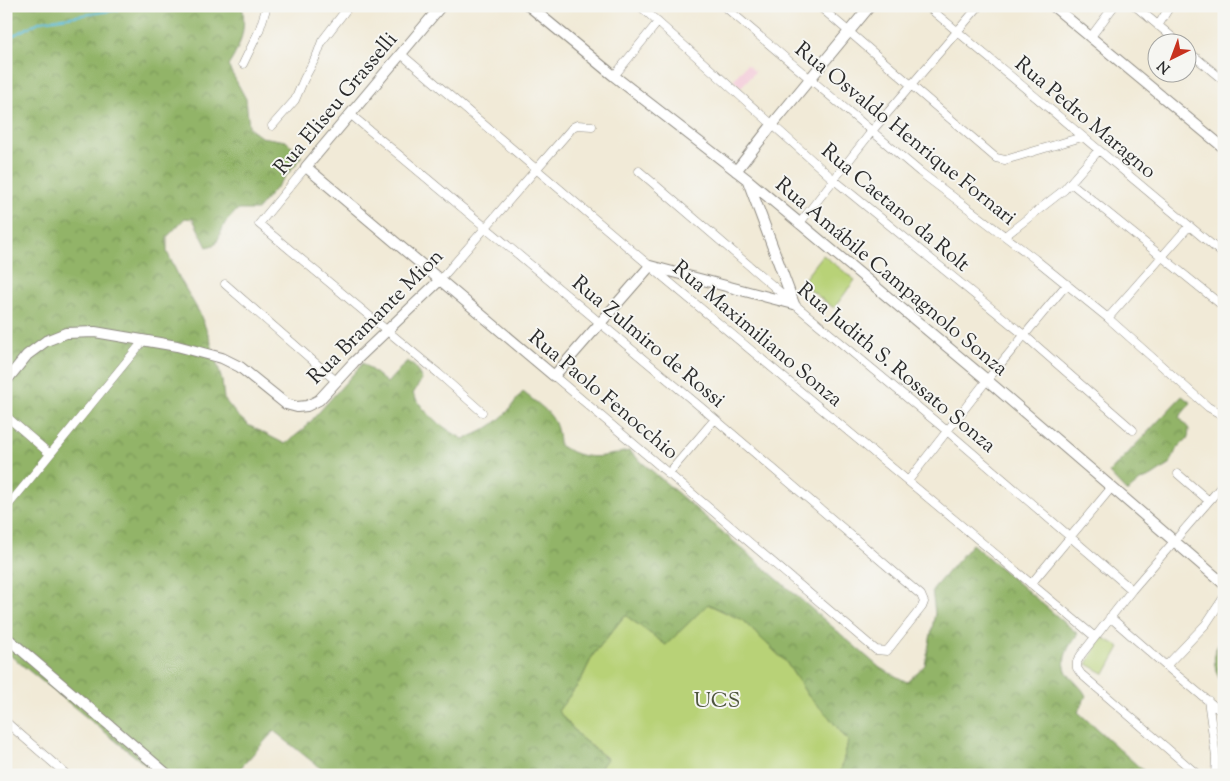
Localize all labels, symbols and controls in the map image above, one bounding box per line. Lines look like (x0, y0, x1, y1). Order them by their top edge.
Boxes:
street label: Rua Eliseu Grasselli (268, 26, 405, 182)
north arrow (1148, 32, 1198, 82)
street label: Rua Osvaldo Henrique Fornari (788, 36, 1022, 233)
street label: Rua Pedro Maragno (1007, 50, 1162, 187)
text: N (1154, 55, 1175, 77)
street label: Rua Caetano da Rolt (814, 137, 976, 280)
street label: Rua Amábile Campagnolo Sonza (768, 171, 1014, 384)
street label: Rua Bramante Mion (302, 243, 451, 392)
street label: Rua Maximiliano Sonza (665, 254, 849, 415)
street label: Rua Zulmiro de Rossi (565, 269, 731, 416)
street label: Rua Judith S. Rossato Sonza (790, 276, 1002, 461)
street label: Rua Paolo Fenocchio (521, 324, 684, 467)
park label: UCS (694, 687, 740, 717)

